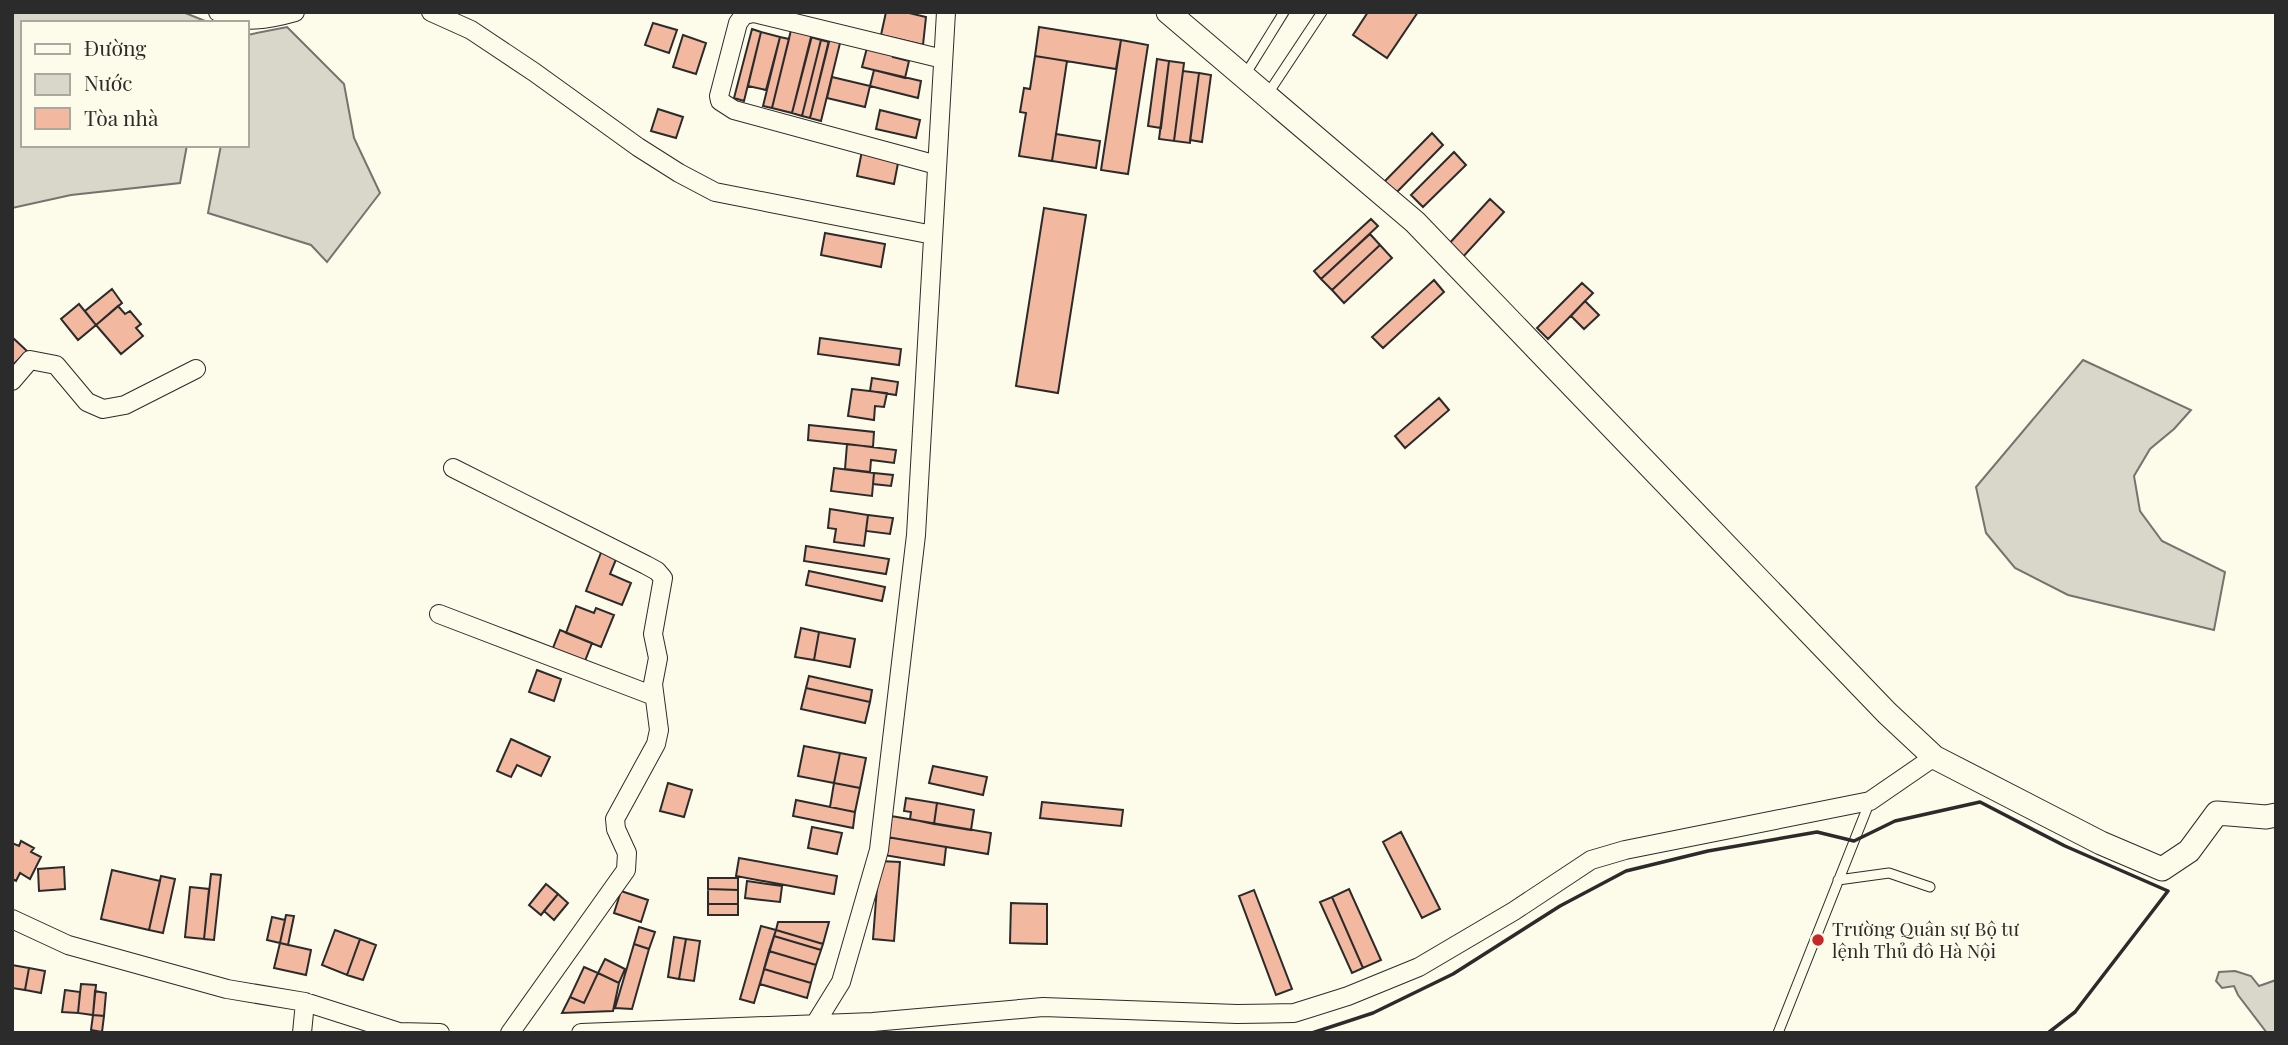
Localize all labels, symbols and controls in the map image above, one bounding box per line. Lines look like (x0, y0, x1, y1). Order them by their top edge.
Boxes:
legend (21, 21, 248, 147)
text: Đường (84, 33, 146, 61)
text: Nước (84, 68, 132, 96)
text: Tòa nhà (84, 103, 159, 131)
place label: Trường Quân sự Bộ tư lệnh Thủ đô Hà Nội (1832, 915, 2019, 963)
marker: Trường Quân sự Bộ tư lệnh Thủ đô Hà Nội (1810, 932, 1826, 948)

